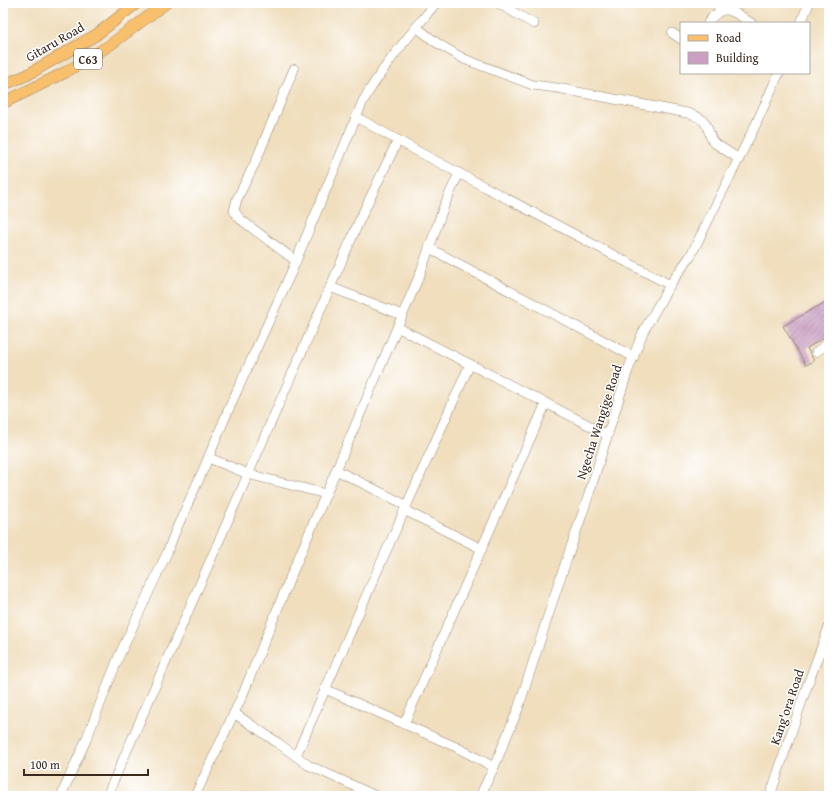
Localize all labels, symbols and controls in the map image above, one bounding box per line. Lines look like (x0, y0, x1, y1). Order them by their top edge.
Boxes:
street label: Gitaru Road (22, 18, 88, 66)
legend (680, 22, 810, 74)
text: Road (716, 29, 742, 46)
road number: C63 (74, 49, 102, 69)
text: Building (716, 49, 759, 66)
street label: Ngecha Wangige Road (571, 362, 627, 482)
street label: Kang'ora Road (765, 666, 809, 747)
scale bar (24, 751, 148, 777)
text: 100 m (30, 756, 60, 773)

